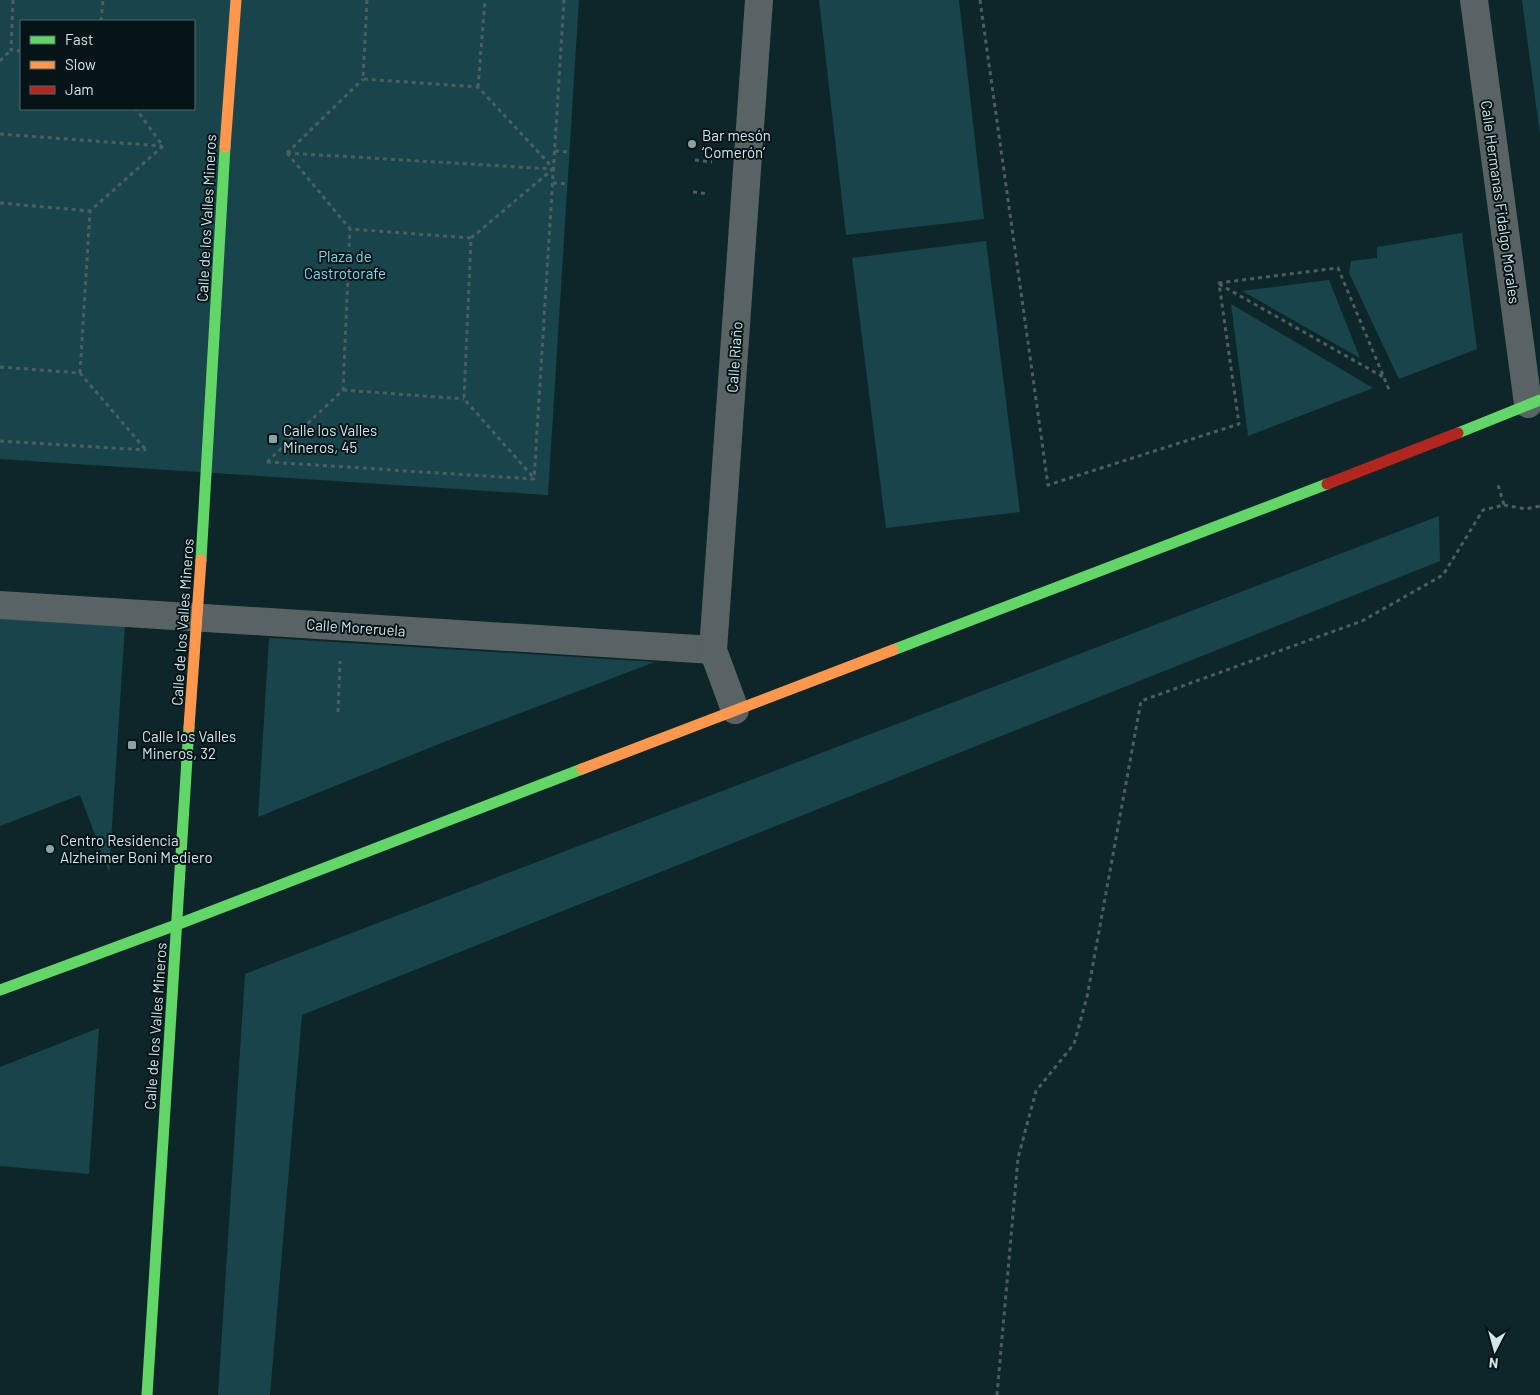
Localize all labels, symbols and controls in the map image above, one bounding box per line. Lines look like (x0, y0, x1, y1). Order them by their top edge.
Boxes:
legend (20, 20, 195, 110)
text: Fast (65, 30, 93, 48)
text: Slow (65, 55, 96, 73)
text: Jam (65, 80, 94, 98)
street label: Calle Hermanas Fidalgo Morales (1478, 99, 1524, 305)
place label: Bar mesón ‘Comerón’ (702, 126, 771, 161)
street label: Calle de los Valles Mineros (193, 134, 219, 302)
marker: Bar mesón ‘Comerón’ (686, 138, 698, 150)
park label: Plaza de Castrotorafe (304, 247, 386, 282)
street label: Calle Riaño (723, 321, 745, 393)
place label: Calle los Valles Mineros, 45 (283, 421, 377, 456)
marker: Calle los Valles Mineros, 45 (267, 433, 279, 445)
street label: Calle de los Valles Mineros (167, 538, 197, 706)
street label: Calle Moreruela (306, 615, 406, 639)
place label: Calle los Valles Mineros, 32 (142, 727, 236, 762)
marker: Calle los Valles Mineros, 32 (126, 739, 138, 751)
place label: Centro Residencia Alzheimer Boni Mediero (60, 831, 213, 866)
marker: Centro Residencia Alzheimer Boni Mediero (44, 843, 56, 855)
street label: Calle de los Valles Mineros (140, 942, 170, 1110)
north arrow (1470, 1325, 1520, 1375)
text: N (1488, 1354, 1499, 1372)

